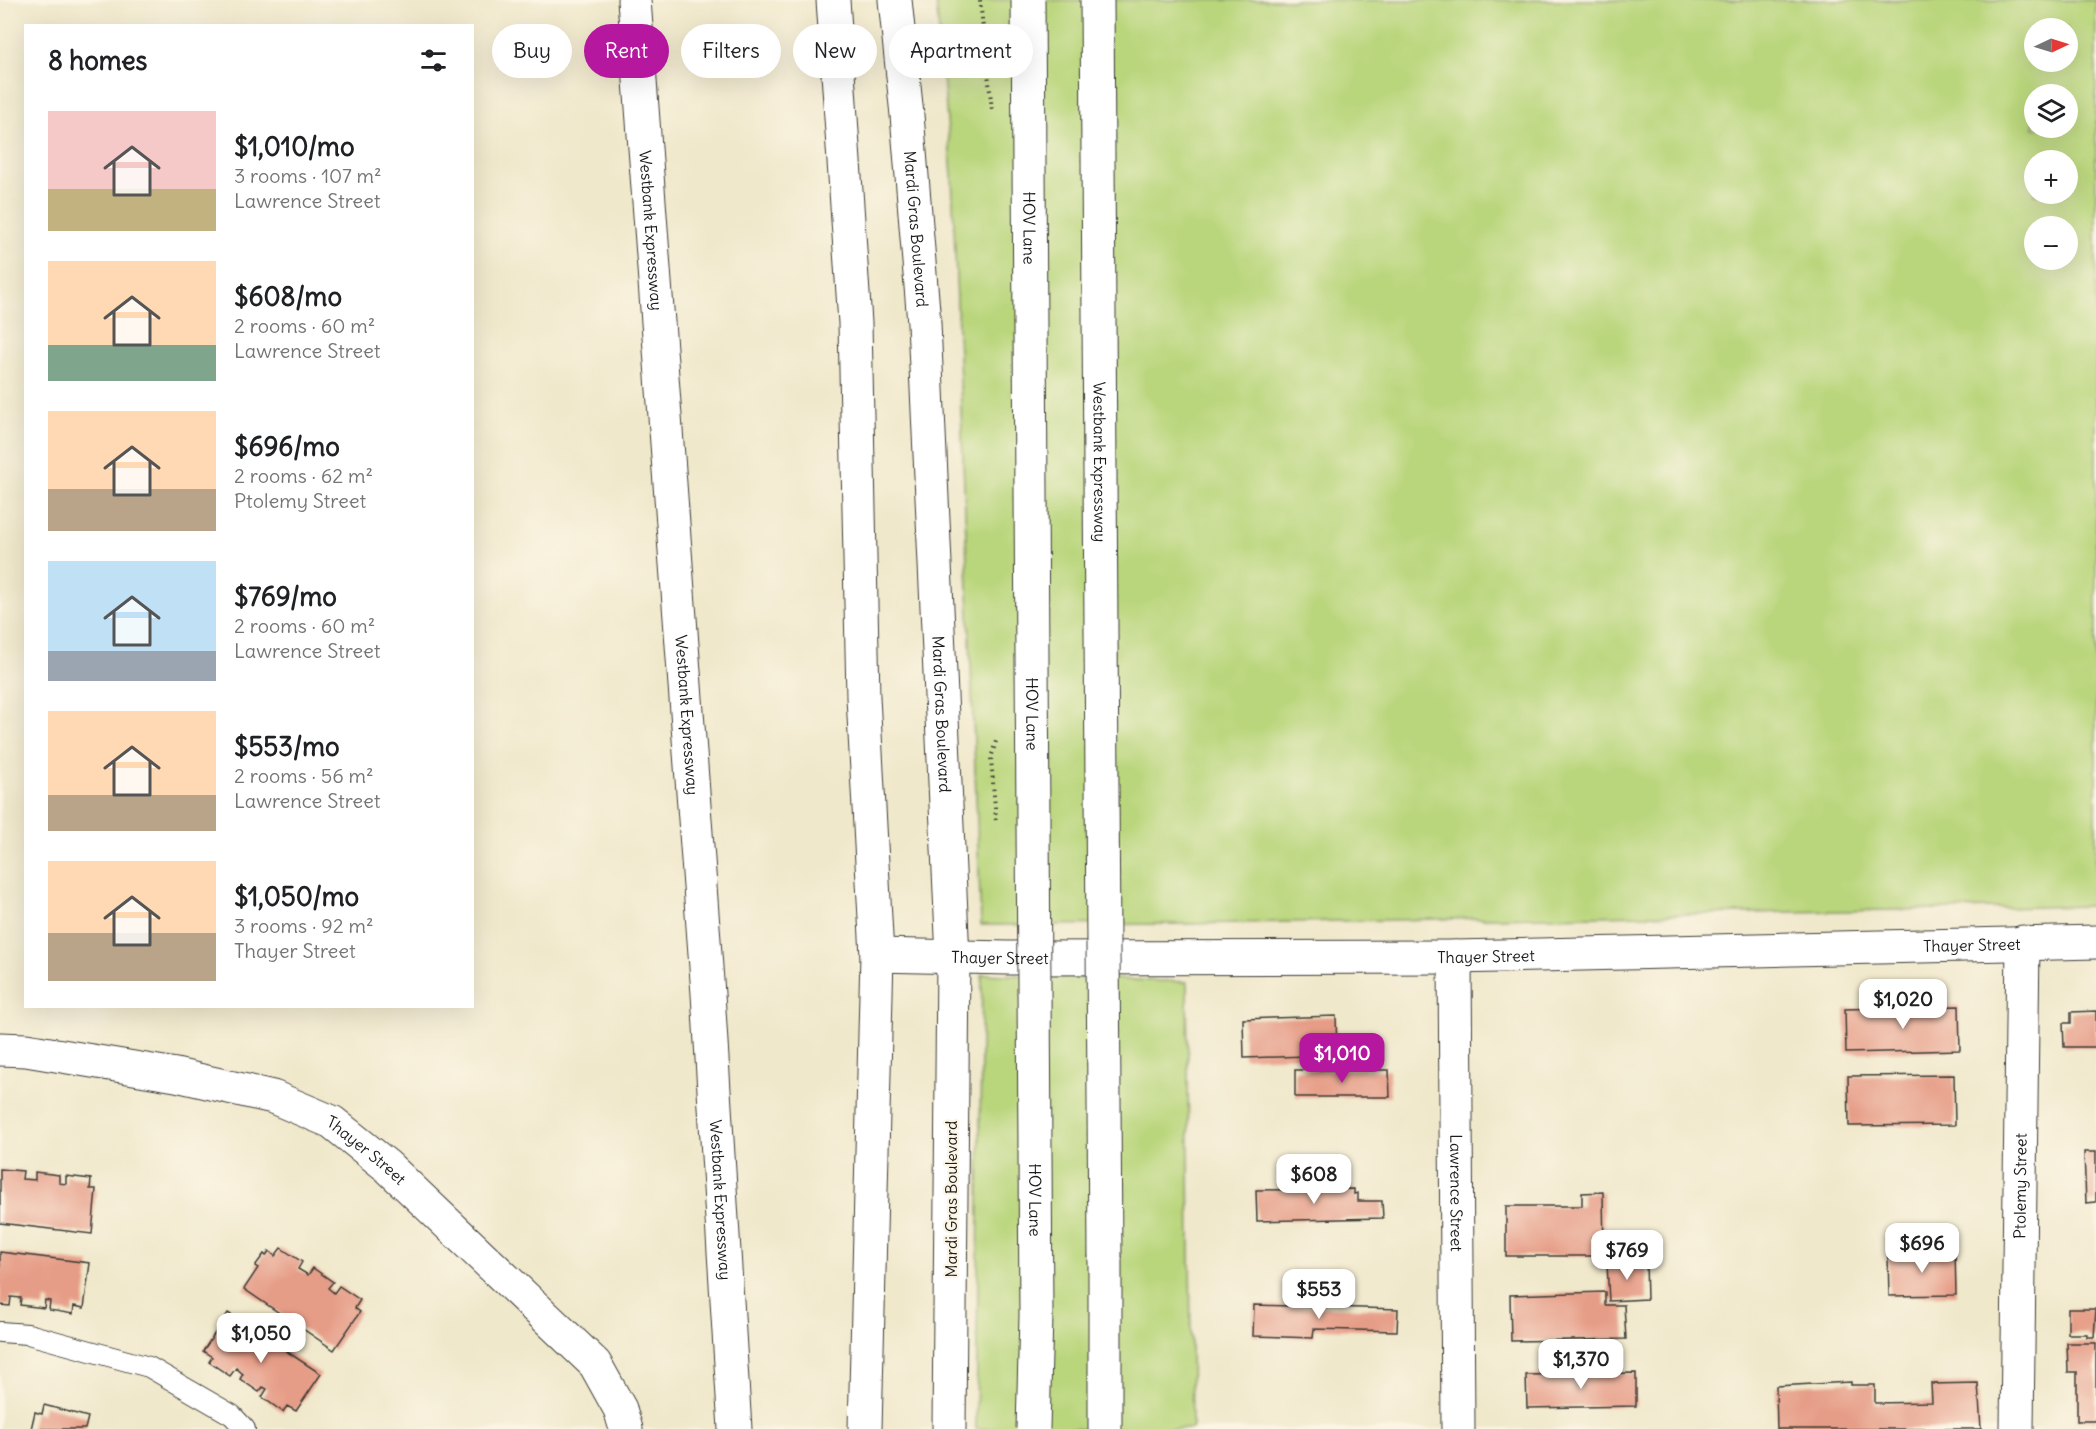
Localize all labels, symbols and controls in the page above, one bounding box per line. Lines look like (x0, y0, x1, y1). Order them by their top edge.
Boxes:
north arrow (2024, 18, 2078, 72)
map controls (2024, 18, 2078, 270)
chip: Buy (492, 24, 572, 78)
chip: Rent (584, 24, 669, 78)
chip: Filters (681, 24, 781, 78)
chip: New (793, 24, 877, 78)
chip: Apartment (889, 24, 1033, 78)
text: 8 homes (48, 44, 147, 77)
icon: filters (417, 44, 450, 77)
button: layers (2024, 84, 2078, 138)
text: $1,010/mo (234, 130, 355, 163)
icon: home (96, 135, 168, 207)
street label: Westbank Expressway (635, 149, 667, 311)
street label: Mardi Gras Boulevard (900, 150, 933, 308)
button: + (2024, 150, 2078, 204)
text: 3 rooms · 107 m² (234, 163, 382, 188)
text: Lawrence Street (234, 188, 381, 213)
street label: HOV Lane (1019, 191, 1040, 265)
button: − (2024, 216, 2078, 270)
text: $608/mo (234, 280, 342, 313)
icon: home (96, 285, 168, 357)
text: 2 rooms · 60 m² (234, 313, 375, 338)
text: Lawrence Street (234, 338, 381, 363)
street label: Westbank Expressway (1089, 382, 1110, 542)
text: $696/mo (234, 430, 340, 463)
icon: home (96, 435, 168, 507)
text: 2 rooms · 62 m² (234, 463, 373, 488)
text: Ptolemy Street (234, 488, 366, 513)
text: $769/mo (234, 580, 337, 613)
icon: home (96, 585, 168, 657)
text: 2 rooms · 60 m² (234, 613, 375, 638)
street label: Westbank Expressway (671, 634, 703, 796)
street label: Mardi Gras Boulevard (928, 635, 955, 793)
text: Lawrence Street (234, 638, 381, 663)
street label: HOV Lane (1022, 677, 1043, 751)
text: $553/mo (234, 730, 340, 763)
icon: home (96, 735, 168, 807)
text: 2 rooms · 56 m² (234, 763, 374, 788)
text: Lawrence Street (234, 788, 381, 813)
text: $1,050/mo (234, 880, 359, 913)
icon: home (96, 885, 168, 957)
text: 3 rooms · 92 m² (234, 913, 373, 938)
street label: Thayer Street (1923, 934, 2021, 956)
text: Thayer Street (234, 938, 356, 963)
street label: Thayer Street (1437, 945, 1536, 967)
street label: Thayer Street (951, 947, 1049, 968)
pin: $1,020 (1854, 979, 1952, 1030)
text: $1,020 (1873, 986, 1933, 1011)
pin: $1,010 (1293, 1033, 1391, 1084)
text: $1,010 (1313, 1040, 1371, 1065)
street label: Thayer Street (324, 1111, 411, 1189)
street label: Westbank Expressway (706, 1119, 736, 1281)
street label: Mardi Gras Boulevard (941, 1121, 961, 1277)
street label: Ptolemy Street (2009, 1132, 2031, 1239)
street label: Lawrence Street (1446, 1134, 1467, 1252)
pin: $608 (1278, 1154, 1350, 1205)
text: $608 (1290, 1161, 1338, 1186)
street label: HOV Lane (1025, 1163, 1046, 1237)
pin: $696 (1886, 1223, 1958, 1274)
pin: $769 (1591, 1230, 1663, 1281)
text: $696 (1899, 1230, 1945, 1255)
text: $769 (1605, 1237, 1649, 1262)
pin: $553 (1283, 1269, 1355, 1320)
text: $553 (1296, 1276, 1342, 1301)
pin: $1,050 (212, 1313, 310, 1364)
text: $1,050 (231, 1320, 291, 1345)
pin: $1,370 (1532, 1339, 1630, 1390)
text: $1,370 (1552, 1346, 1610, 1371)

